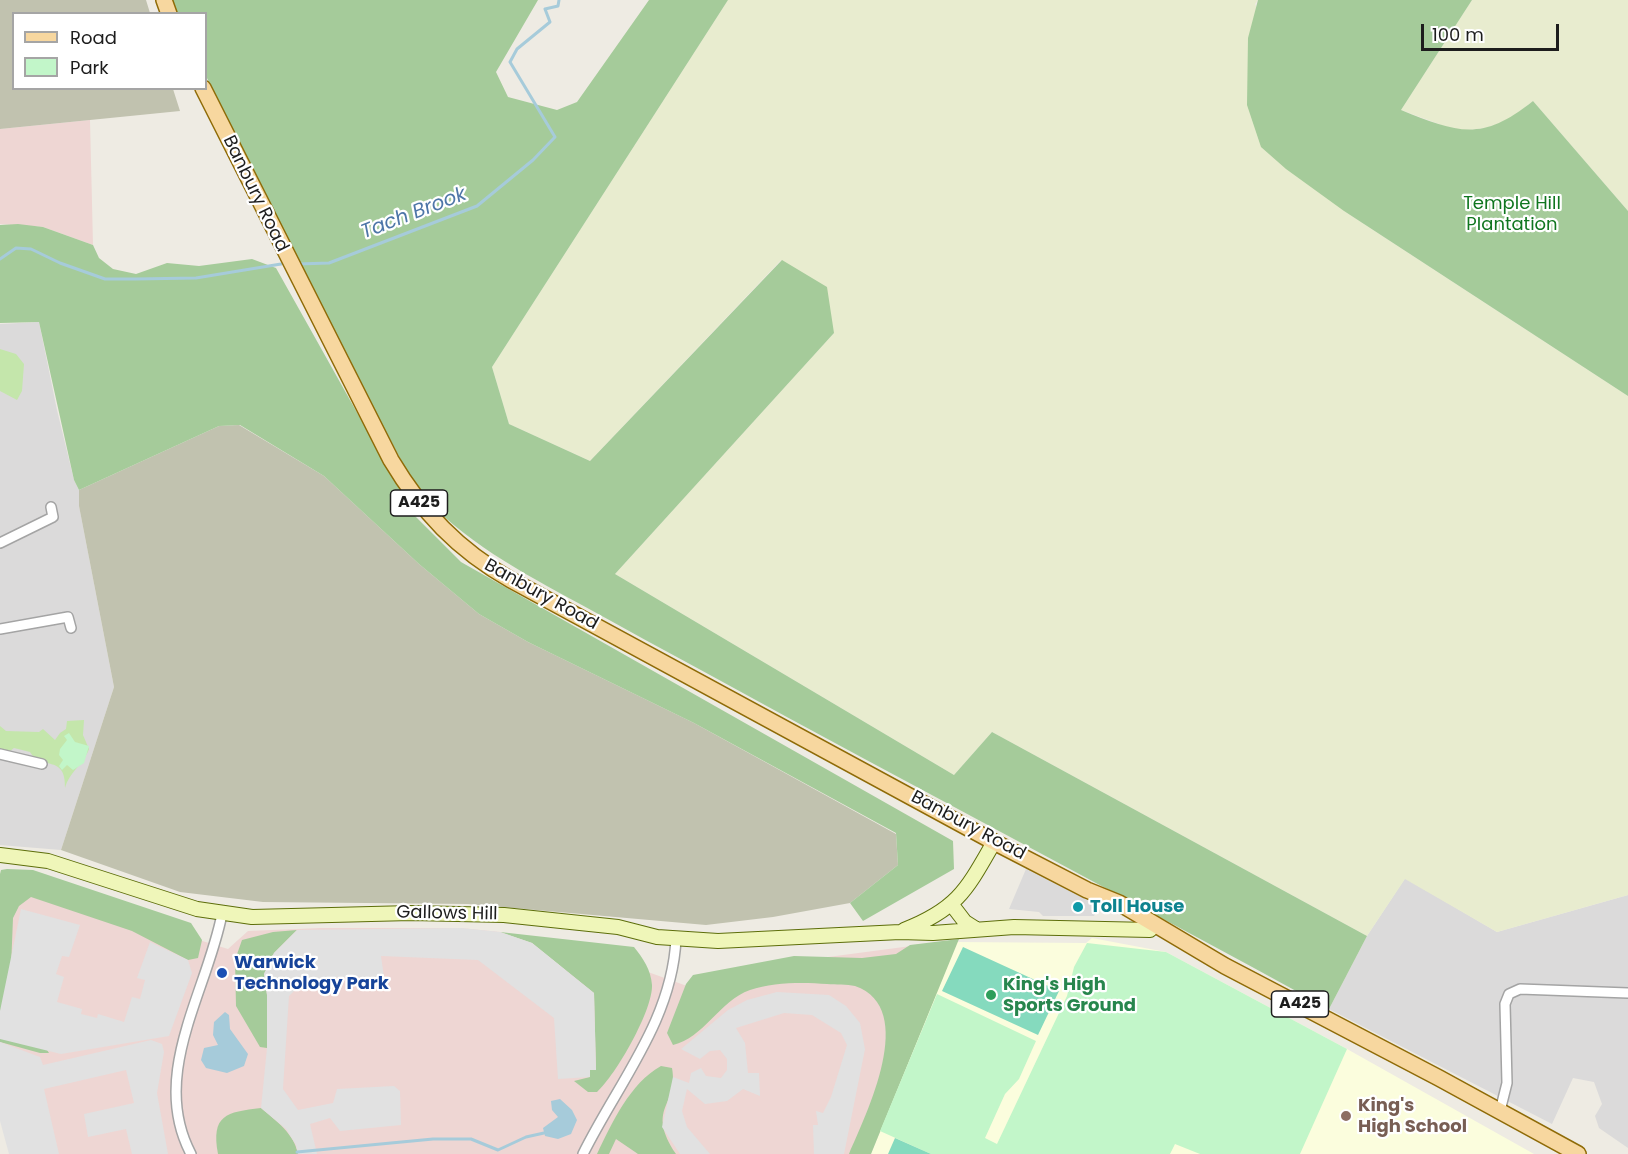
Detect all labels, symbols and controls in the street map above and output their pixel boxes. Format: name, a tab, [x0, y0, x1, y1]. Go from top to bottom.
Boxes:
legend	[12, 12, 207, 90]
scale bar	[1424, 12, 1562, 50]
text: 100 m	[1432, 22, 1484, 47]
text: Road	[70, 25, 117, 50]
text: Park	[70, 55, 109, 80]
street label: Banbury Road	[217, 132, 293, 256]
water label: Tach Brook	[358, 183, 470, 245]
park label: Temple Hill Plantation	[1463, 193, 1561, 236]
road number: A425	[390, 490, 448, 516]
street label: Banbury Road	[480, 555, 602, 635]
street label: Banbury Road	[907, 787, 1029, 865]
place label: Toll House	[1090, 896, 1184, 918]
marker: Toll House	[1071, 900, 1085, 914]
street label: Gallows Hill	[396, 902, 498, 926]
place label: Warwick Technology Park	[234, 952, 389, 994]
marker: Warwick Technology Park	[215, 966, 229, 980]
place label: King's High Sports Ground	[1003, 974, 1136, 1016]
marker: King's High Sports Ground	[984, 988, 998, 1002]
road number: A425	[1272, 991, 1328, 1017]
place label: King's High School	[1358, 1095, 1467, 1138]
marker: King's High School	[1339, 1109, 1353, 1123]

